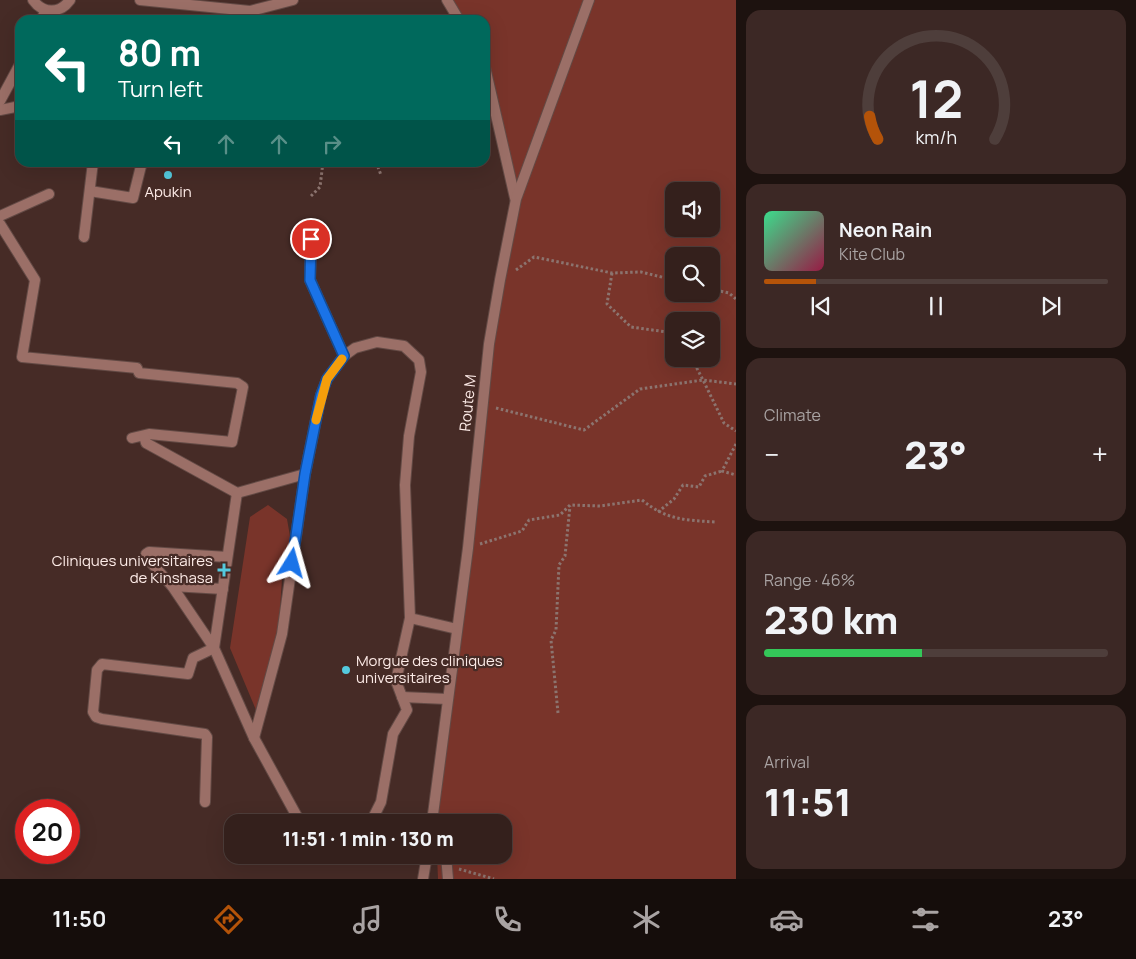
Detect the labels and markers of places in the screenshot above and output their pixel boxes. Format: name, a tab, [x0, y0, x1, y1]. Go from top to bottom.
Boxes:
marker: Apukin	[162, 169, 174, 181]
place label: Apukin	[144, 181, 192, 202]
pin	[290, 218, 332, 260]
place label: Cliniques universitaires de Kinshasa	[52, 550, 213, 588]
marker: Cliniques universitaires de Kinshasa	[217, 563, 231, 577]
place label: Morgue des cliniques universitaires	[356, 650, 503, 688]
marker: Morgue des cliniques universitaires	[340, 664, 352, 676]

